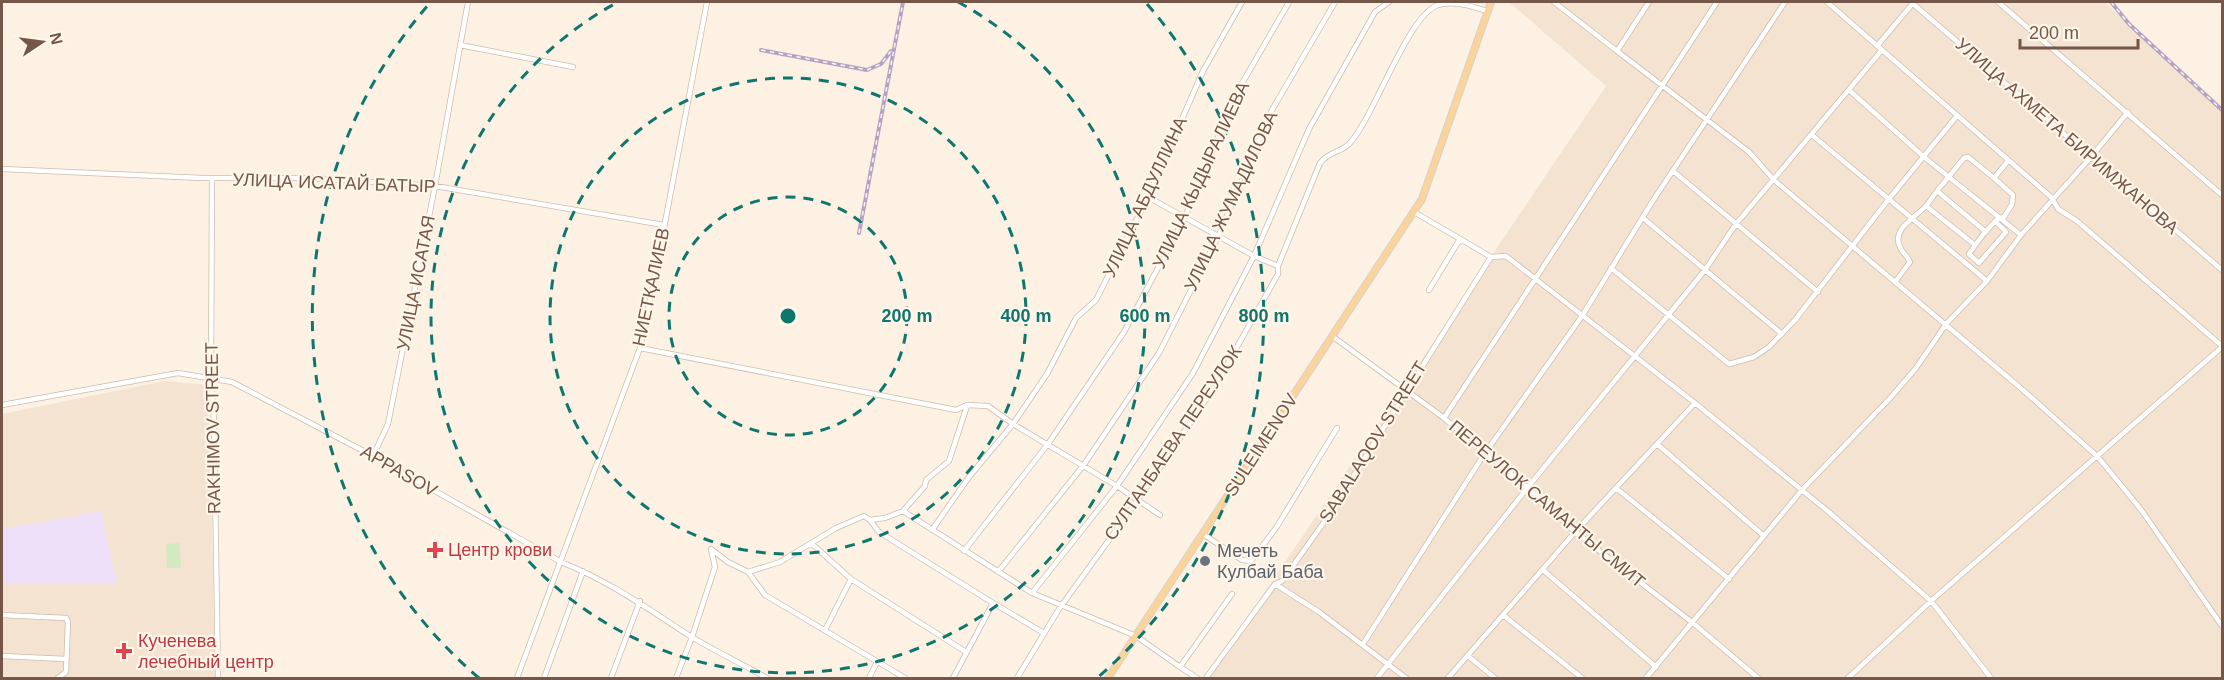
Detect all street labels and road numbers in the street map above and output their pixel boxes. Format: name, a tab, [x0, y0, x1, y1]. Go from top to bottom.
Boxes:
street label: УЛИЦА АХМЕТА БИРИМЖАНОВА	[1952, 34, 2182, 238]
street label: УЛИЦА КЫДЫРАЛИЕВА	[1149, 78, 1253, 272]
street label: УЛИЦА ЖУМАДИЛОВА	[1180, 108, 1282, 294]
street label: УЛИЦА АБДУЛЛИНА	[1099, 114, 1191, 280]
street label: УЛИЦА ИСАТАЙ БАТЫР	[232, 168, 436, 197]
street label: УЛИЦА ИСАТАЯ	[393, 214, 439, 352]
street label: НИЕТҚАЛИЕВ	[629, 226, 673, 348]
street label: СУЛТАНБАЕВА ПЕРЕУЛОК	[1100, 341, 1246, 544]
street label: RAKHIMOV STREET	[202, 342, 224, 514]
street label: SABALAQOV STREET	[1315, 358, 1431, 526]
street label: SULEIMENOV	[1220, 390, 1302, 500]
street label: ПЕРЕУЛОК САМАНТЫ СМИТ	[1445, 416, 1649, 592]
street label: APPASOV	[357, 441, 441, 501]

